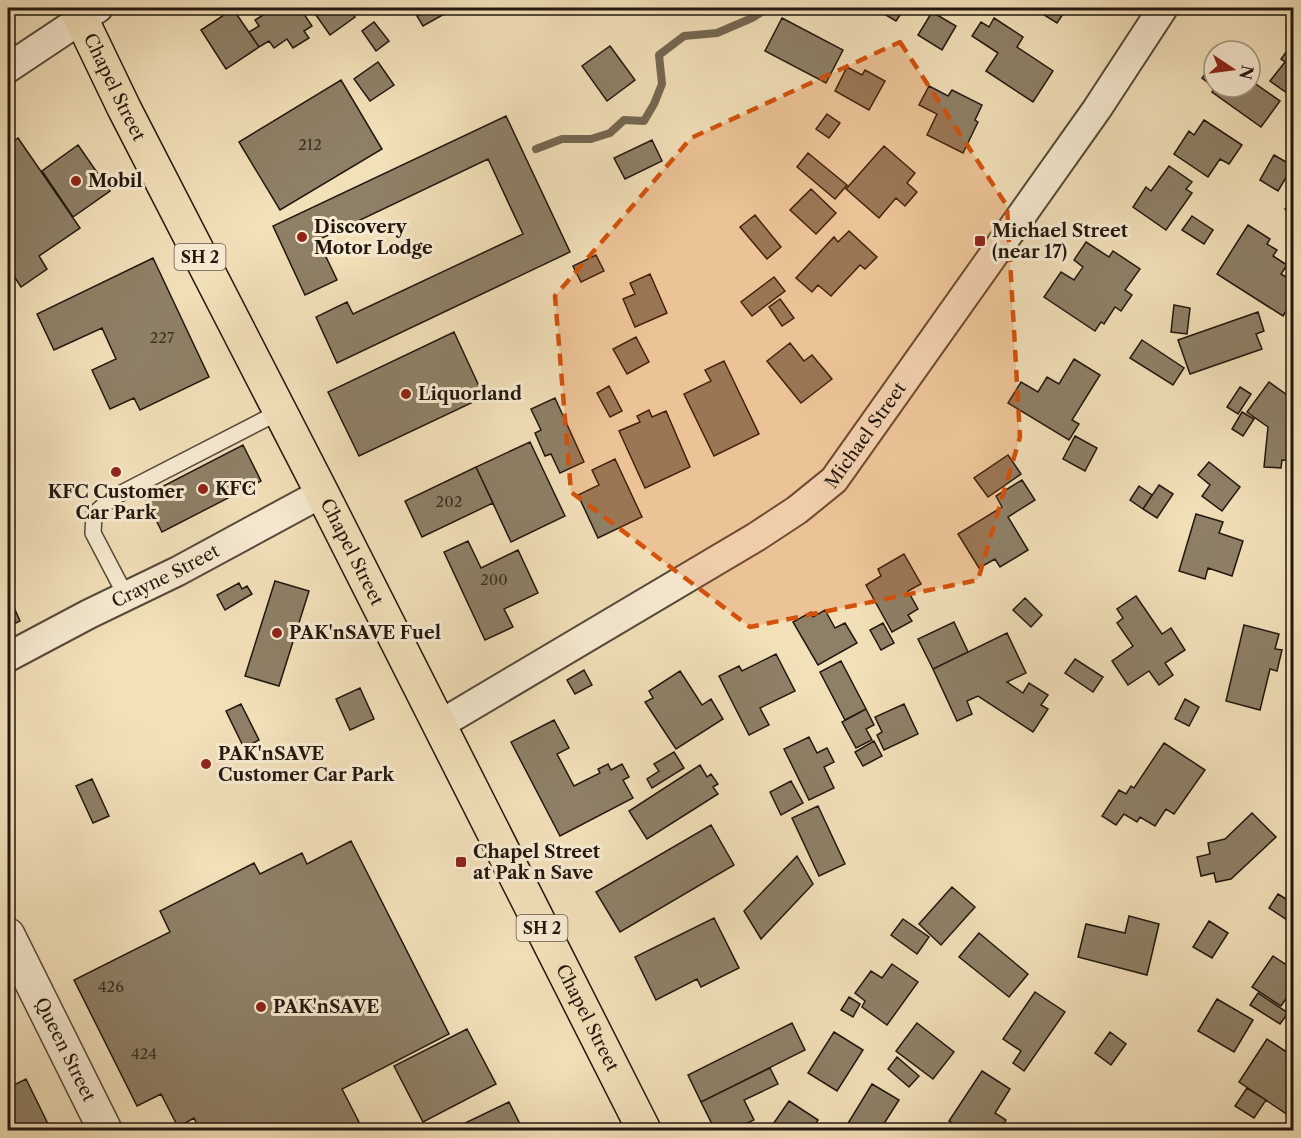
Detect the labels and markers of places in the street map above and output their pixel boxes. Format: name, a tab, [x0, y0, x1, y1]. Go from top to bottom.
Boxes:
place label: Mobil	[88, 170, 143, 192]
marker: Mobil	[69, 174, 83, 188]
place label: Discovery Motor Lodge	[314, 216, 433, 259]
place label: Michael Street (near 17)	[992, 220, 1129, 263]
marker: Discovery Motor Lodge	[295, 230, 309, 244]
marker: Michael Street (near 17)	[973, 234, 987, 248]
place label: Liquorland	[418, 383, 522, 405]
marker: Liquorland	[399, 387, 413, 401]
marker: KFC Customer Car Park	[109, 465, 123, 479]
place label: KFC	[215, 478, 256, 500]
place label: KFC Customer Car Park	[48, 481, 184, 524]
marker: KFC	[196, 482, 210, 496]
place label: PAK'nSAVE Fuel	[289, 622, 441, 644]
marker: PAK'nSAVE Fuel	[270, 626, 284, 640]
place label: PAK'nSAVE Customer Car Park	[218, 743, 395, 786]
marker: PAK'nSAVE Customer Car Park	[199, 757, 213, 771]
place label: Chapel Street at Pak n Save	[473, 841, 601, 884]
marker: Chapel Street at Pak n Save	[454, 855, 468, 869]
place label: PAK'nSAVE	[273, 996, 379, 1018]
marker: PAK'nSAVE	[254, 1000, 268, 1014]

